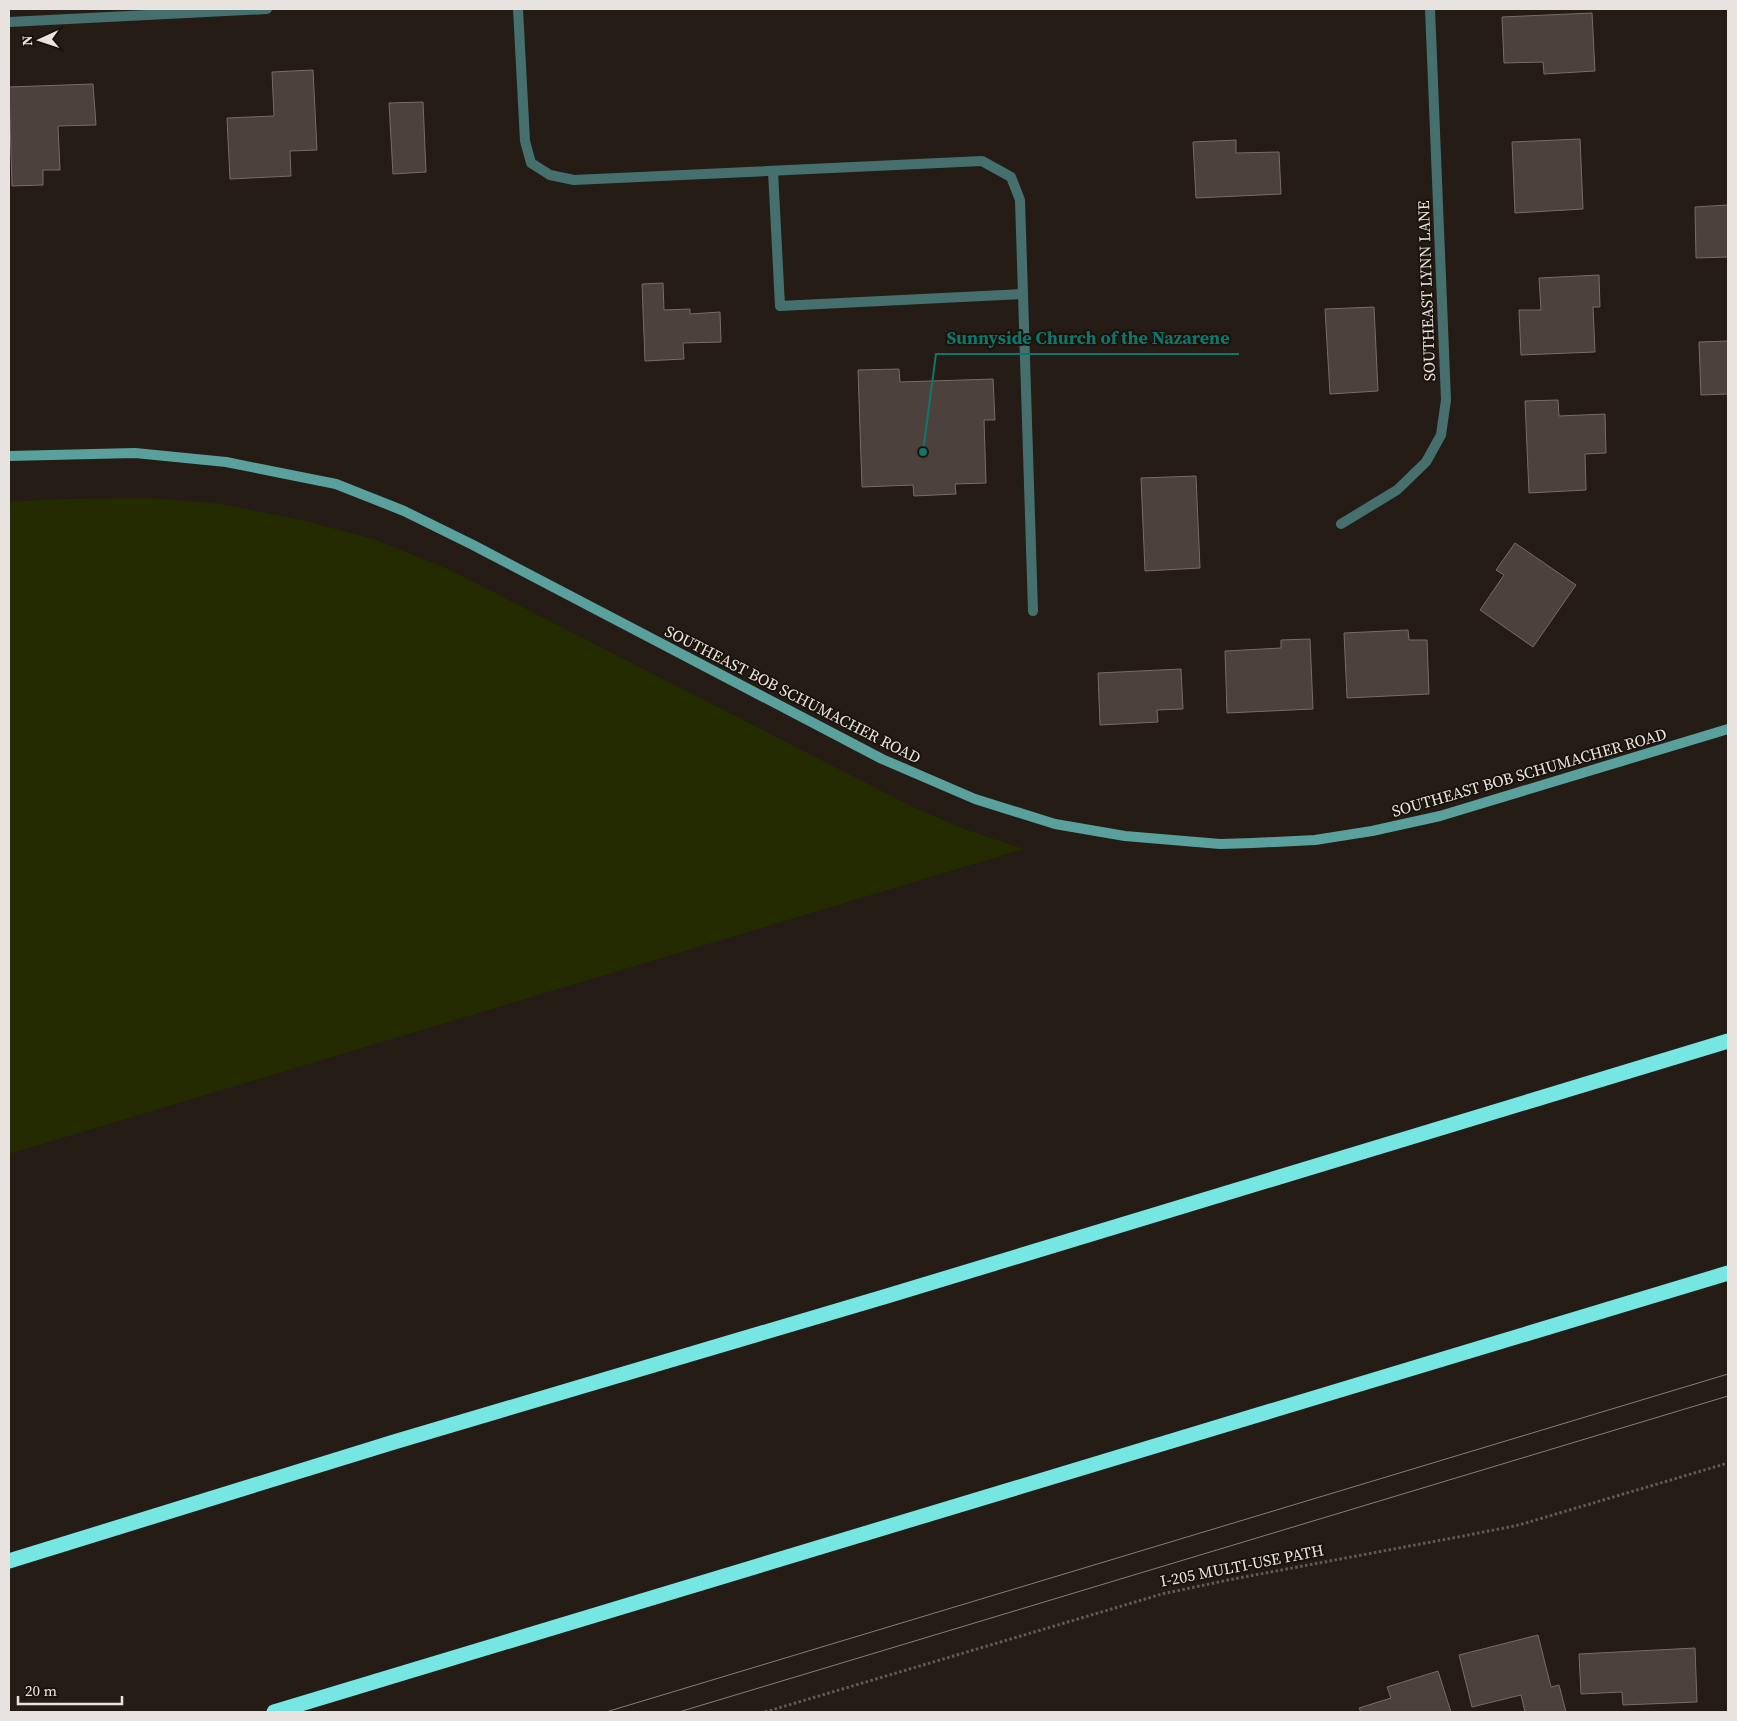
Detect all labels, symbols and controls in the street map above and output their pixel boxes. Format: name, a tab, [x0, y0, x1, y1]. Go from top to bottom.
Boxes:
north arrow	[15, 15, 65, 65]
text: N	[17, 35, 37, 46]
street label: SOUTHEAST LYNN LANE	[1412, 200, 1440, 382]
callout: Sunnyside Church of the Nazarene	[936, 321, 1239, 354]
text: Sunnyside Church of the Nazarene	[946, 325, 1230, 350]
street label: SOUTHEAST BOB SCHUMACHER ROAD	[661, 620, 925, 768]
street label: SOUTHEAST BOB SCHUMACHER ROAD	[1389, 722, 1669, 822]
street label: I-205 MULTI-USE PATH	[1158, 1538, 1326, 1592]
scale bar	[18, 1674, 121, 1706]
text: 20 m	[25, 1680, 57, 1701]

